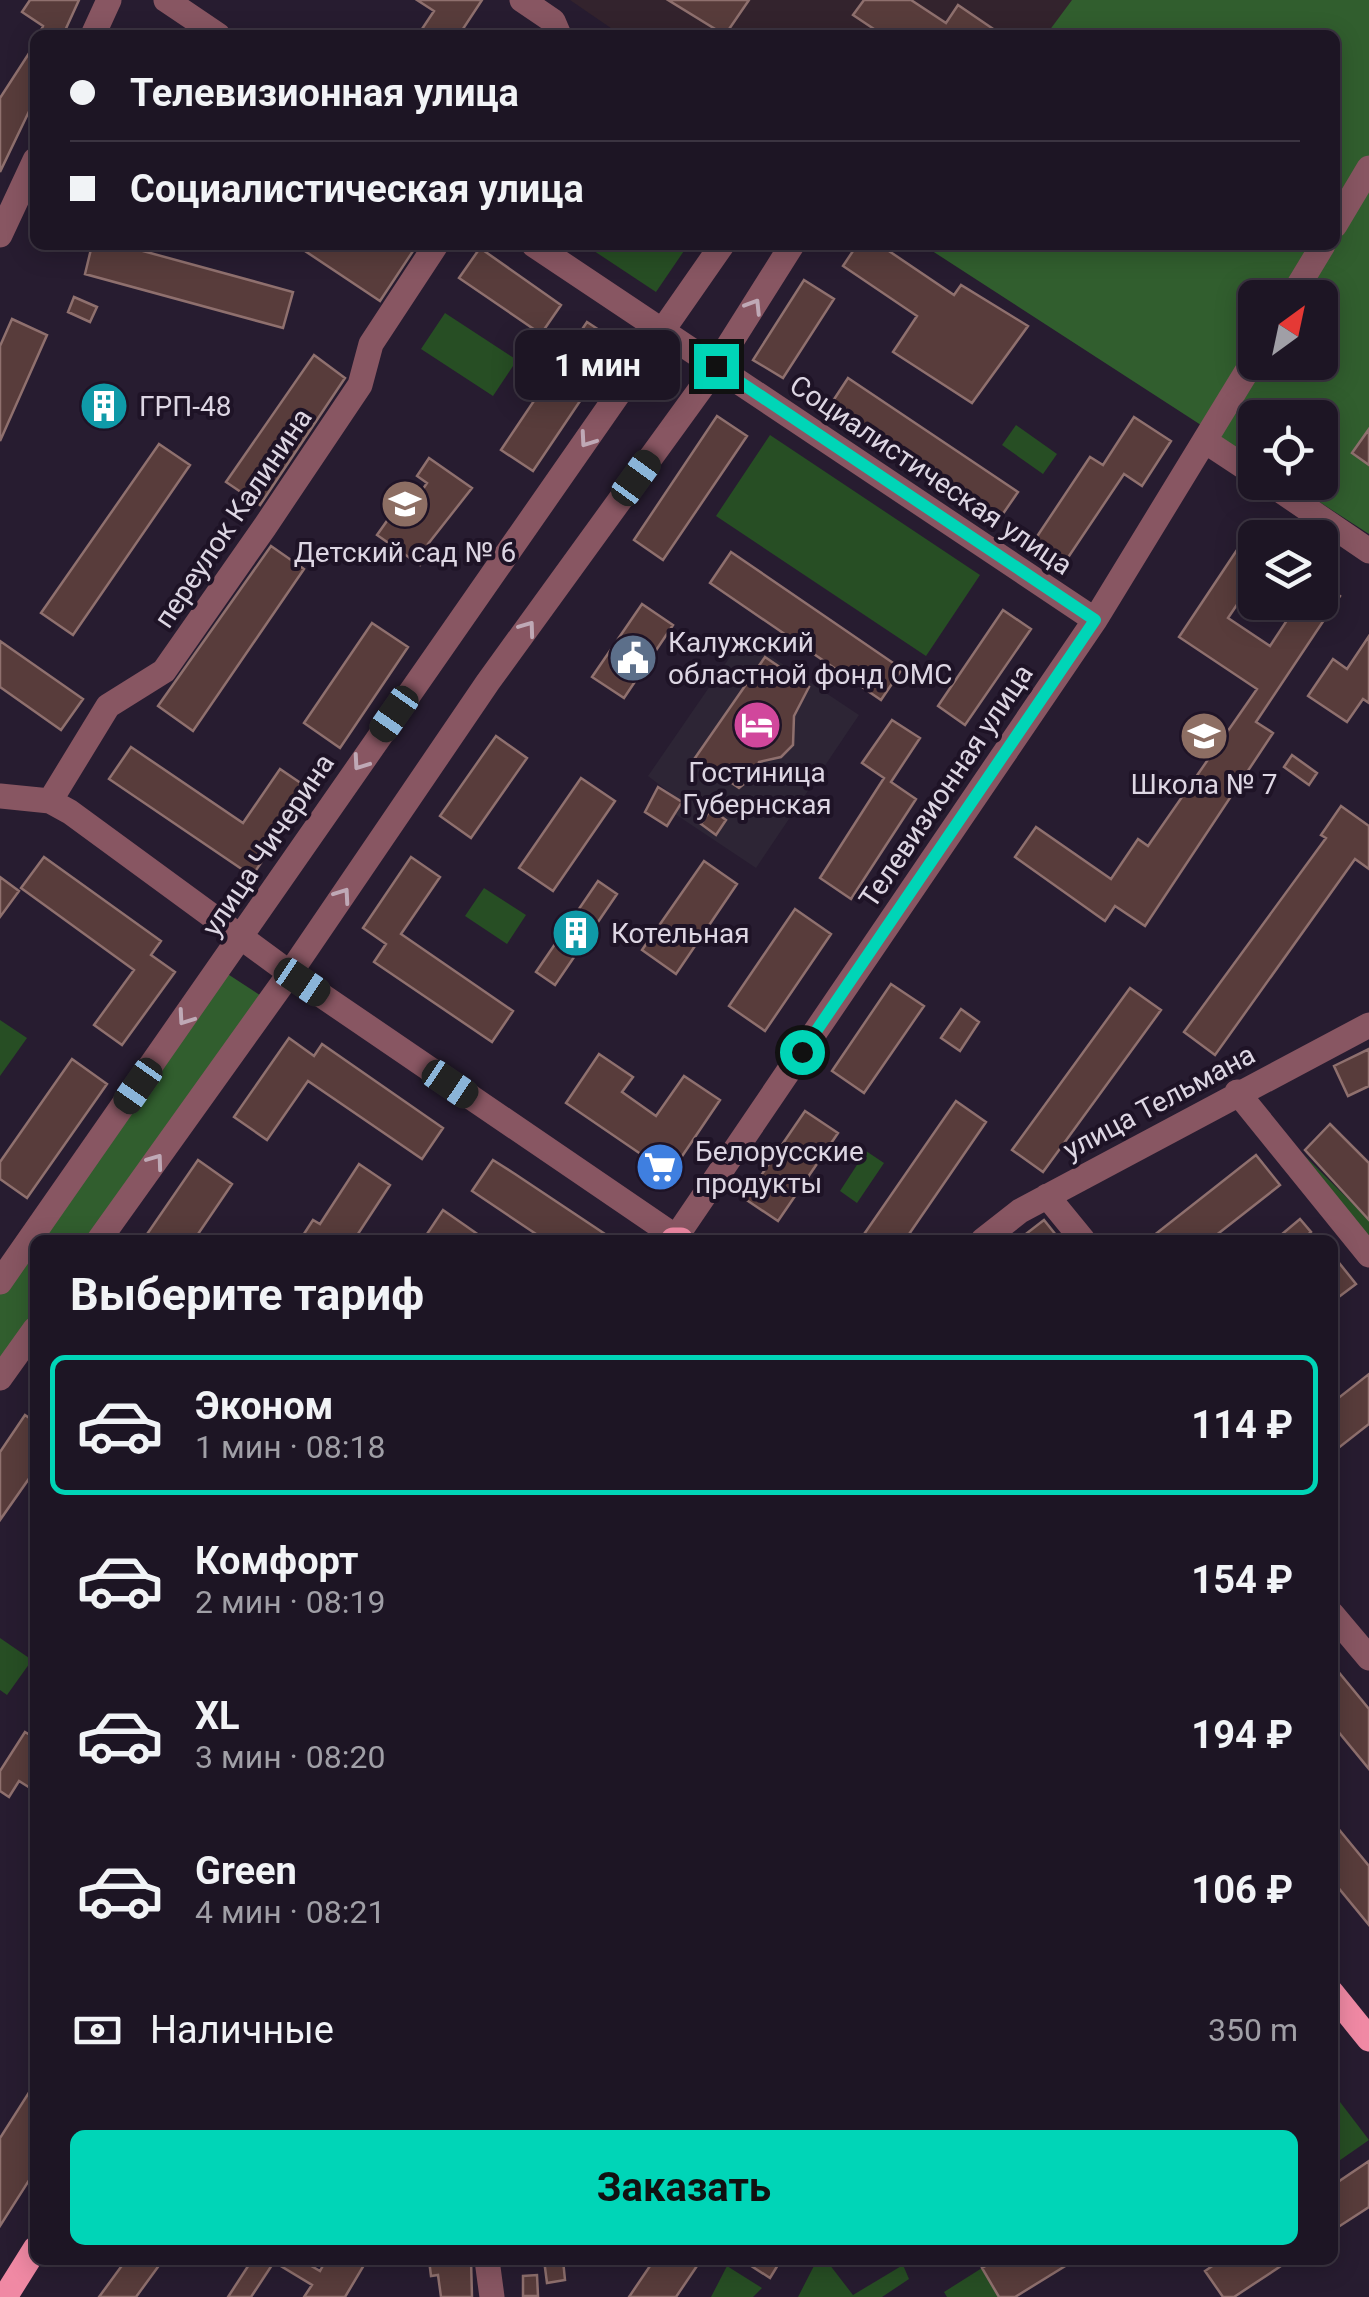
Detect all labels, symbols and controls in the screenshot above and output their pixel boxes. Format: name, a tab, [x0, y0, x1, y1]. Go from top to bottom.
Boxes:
text: Телевизионная улица	[130, 71, 519, 115]
text: Социалистическая улица	[130, 167, 584, 211]
north arrow	[1238, 280, 1338, 380]
map controls	[1238, 280, 1338, 620]
one-way arrow	[742, 298, 761, 316]
callout: 1 мин	[516, 331, 681, 401]
route end	[694, 344, 739, 389]
text: 1 мин	[554, 346, 641, 384]
street label: Социалистическая улица	[784, 368, 1078, 582]
building icon: ГРП-48	[78, 380, 130, 432]
place label: ГРП-48	[139, 390, 231, 423]
button: locate	[1238, 400, 1338, 500]
street label: переулок Калинина	[147, 402, 319, 634]
one-way arrow	[581, 428, 599, 447]
car	[606, 445, 666, 511]
school or university icon: Детский сад № 6	[379, 478, 431, 530]
button: layers	[1238, 520, 1338, 620]
place label: Детский сад № 6	[294, 536, 516, 569]
one-way arrow	[516, 621, 534, 639]
place label: Калужский областной фонд ОМС	[668, 626, 952, 691]
public building icon: Калужский областной фонд ОМС	[607, 632, 659, 684]
street label: Телевизионная улица	[852, 658, 1040, 914]
car	[365, 681, 423, 747]
hotel icon: Гостиница Губернская	[731, 699, 783, 751]
school or university icon: Школа № 7	[1178, 710, 1230, 762]
street label: улица Чичерина	[195, 748, 341, 942]
one-way arrow	[354, 751, 372, 770]
place label: Гостиница Губернская	[682, 756, 832, 821]
place label: Школа № 7	[1131, 768, 1277, 801]
one-way arrow	[331, 888, 349, 907]
building icon: Котельная	[550, 907, 602, 959]
place label: Котельная	[611, 917, 750, 950]
car	[269, 953, 335, 1011]
one-way arrow	[179, 1007, 197, 1026]
route start	[780, 1030, 825, 1075]
street label: улица Тельмана	[1058, 1038, 1260, 1166]
car	[109, 1053, 167, 1119]
car	[417, 1055, 483, 1113]
place label: Белорусские продукты	[695, 1135, 864, 1200]
supermarket icon: Белорусские продукты	[634, 1141, 686, 1193]
one-way arrow	[144, 1154, 161, 1172]
text: Выберите тариф	[70, 1268, 424, 1321]
icon: car	[75, 1380, 165, 1470]
text: Эконом	[195, 1384, 333, 1428]
text: 114 ₽	[1191, 1403, 1293, 1447]
text: 1 мин · 08:18	[195, 1428, 386, 1466]
icon: car	[75, 1535, 165, 1625]
text: Комфорт	[195, 1539, 358, 1583]
text: 154 ₽	[1191, 1558, 1293, 1602]
text: 2 мин · 08:19	[195, 1583, 386, 1621]
icon: car	[75, 1690, 165, 1780]
text: XL	[195, 1694, 240, 1738]
text: 194 ₽	[1191, 1713, 1293, 1757]
text: 3 мин · 08:20	[195, 1738, 386, 1776]
icon: car	[75, 1845, 165, 1935]
text: Green	[195, 1849, 297, 1893]
text: 106 ₽	[1191, 1868, 1293, 1912]
text: 4 мин · 08:21	[195, 1893, 386, 1931]
icon: cash	[70, 2003, 125, 2058]
text: Наличные	[150, 2008, 334, 2052]
text: 350 m	[1208, 2011, 1298, 2049]
button: Заказать	[70, 2130, 1298, 2245]

